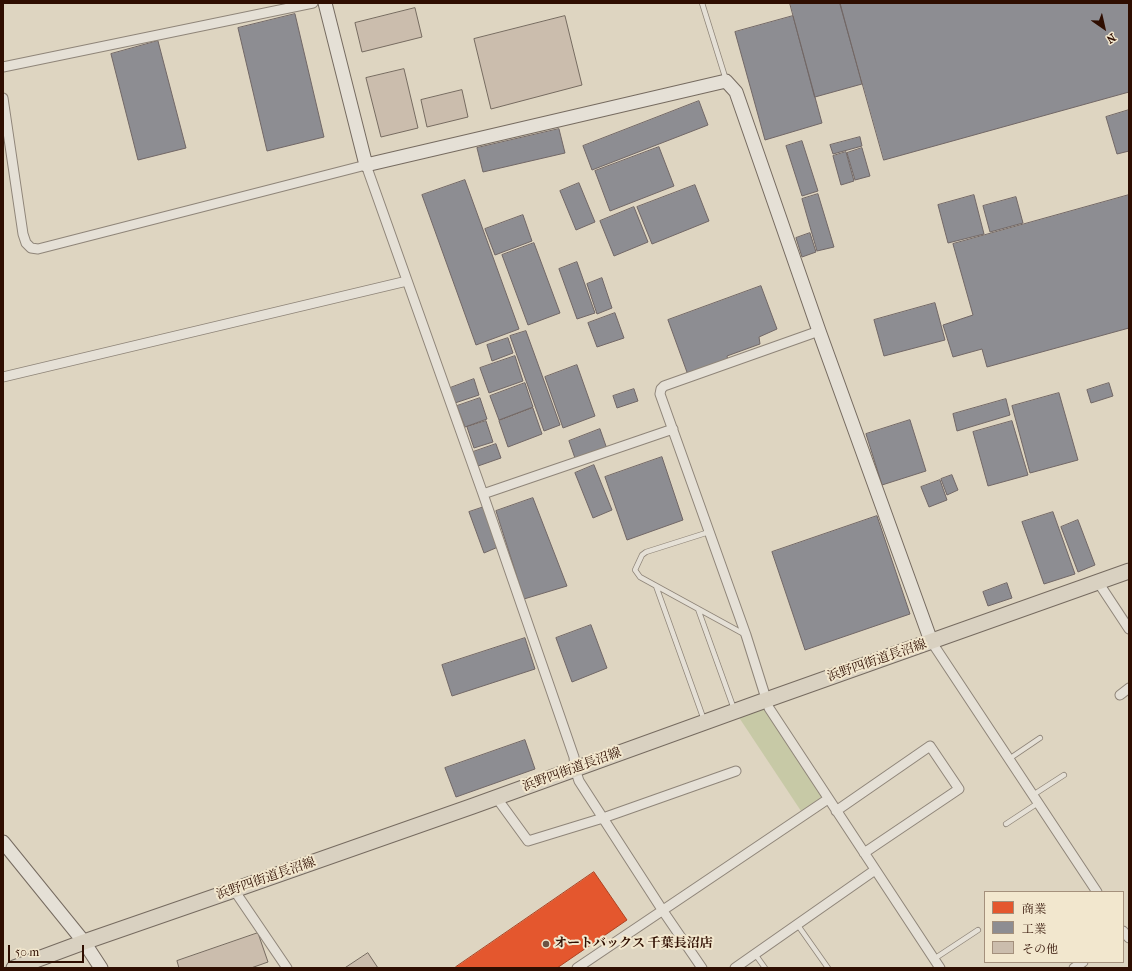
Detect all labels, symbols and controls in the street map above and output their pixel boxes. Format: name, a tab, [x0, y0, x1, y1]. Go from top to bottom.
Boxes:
north arrow	[1084, 8, 1124, 48]
text: N	[1104, 31, 1118, 46]
street label: 浜野四街道長沼線	[825, 637, 929, 685]
street label: 浜野四街道長沼線	[520, 745, 624, 795]
street label: 浜野四街道長沼線	[214, 855, 318, 903]
legend	[984, 891, 1124, 963]
text: 商業	[1022, 902, 1046, 916]
text: 工業	[1022, 922, 1046, 936]
place label: オートバックス 千葉長沼店	[554, 936, 713, 952]
scale bar	[10, 937, 86, 963]
marker: オートバックス 千葉長沼店	[541, 939, 551, 949]
text: その他	[1022, 942, 1058, 956]
text: 50 m	[15, 945, 39, 959]

